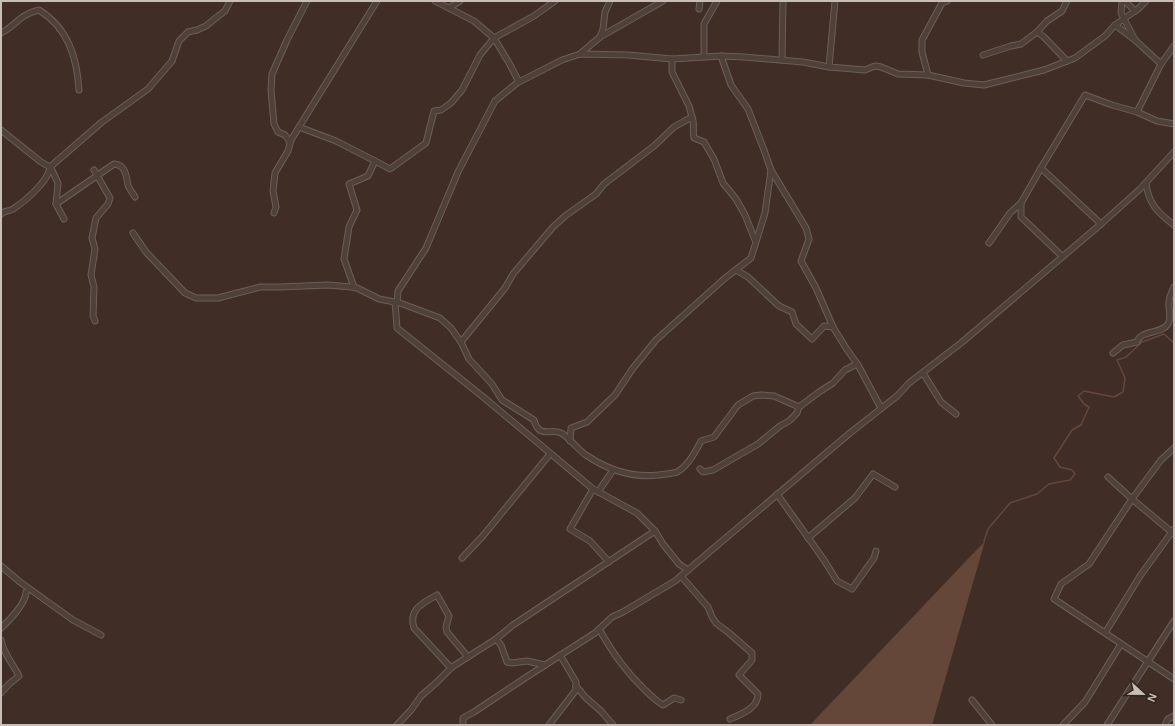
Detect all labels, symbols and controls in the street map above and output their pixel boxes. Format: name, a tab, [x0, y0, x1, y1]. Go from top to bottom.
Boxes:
north arrow	[1123, 674, 1163, 714]
text: N	[1145, 692, 1159, 704]

